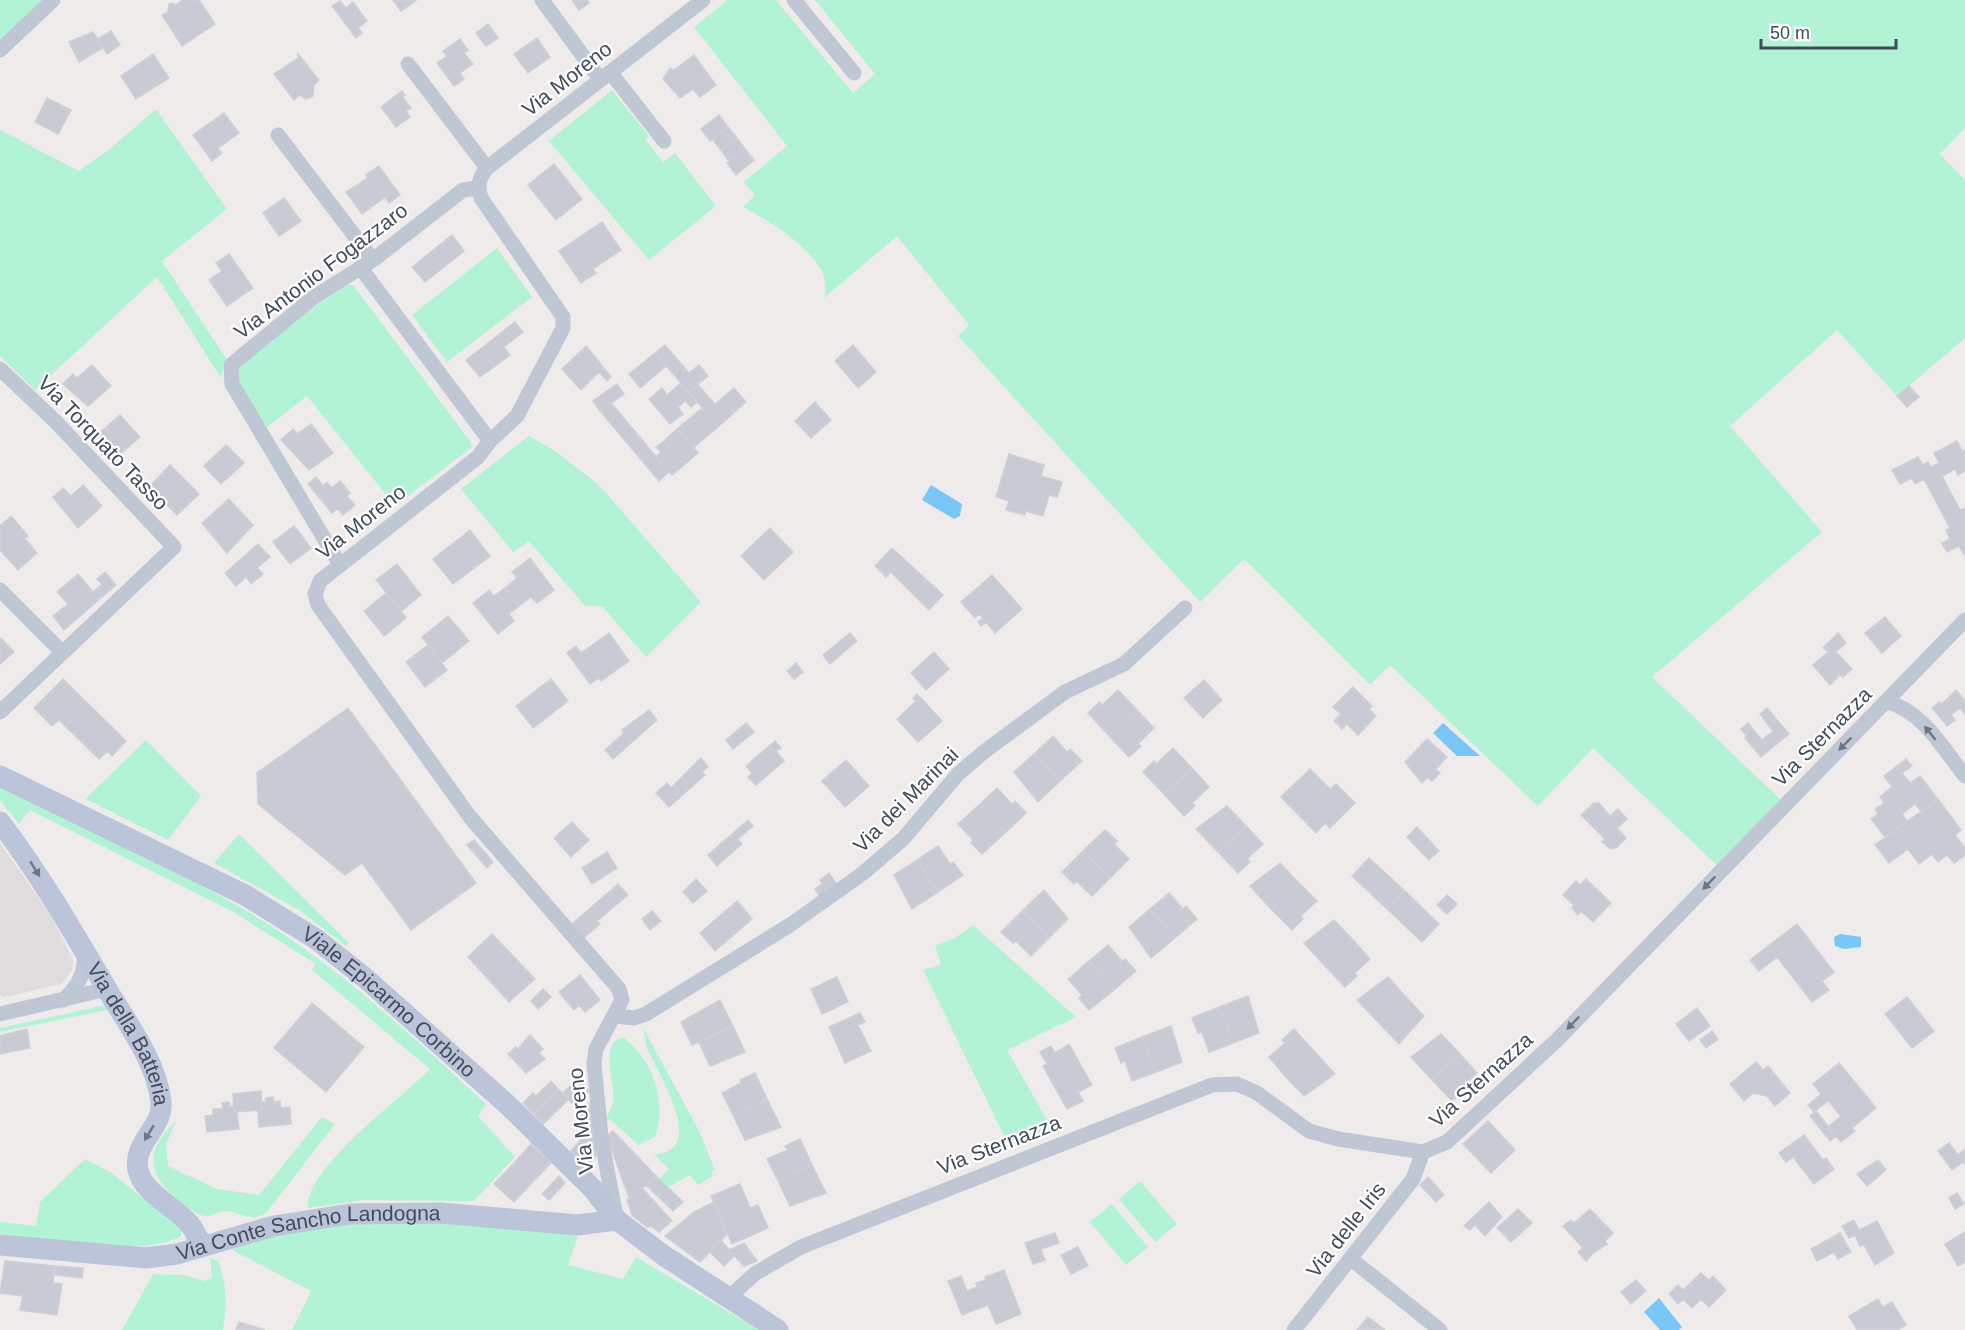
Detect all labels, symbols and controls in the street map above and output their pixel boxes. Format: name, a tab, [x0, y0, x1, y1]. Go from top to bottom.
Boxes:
scale bar	[1761, 12, 1896, 50]
text: 50 m	[1770, 23, 1810, 43]
street label: Via Moreno	[517, 37, 616, 121]
street label: Via Antonio Fogazzaro	[230, 198, 412, 343]
street label: Via Torquato Tasso	[33, 371, 173, 514]
street label: Via Moreno	[311, 480, 410, 564]
street label: Via Sternazza	[1767, 682, 1876, 791]
one-way arrow	[1924, 725, 1937, 741]
one-way arrow	[1839, 736, 1853, 750]
street label: Via dei Marinai	[849, 743, 963, 857]
one-way arrow	[29, 861, 40, 877]
one-way arrow	[1703, 875, 1716, 890]
street label: Viale Epicarmo Corbino	[298, 921, 480, 1082]
street label: Via della Batteria	[83, 958, 173, 1107]
one-way arrow	[1567, 1016, 1581, 1030]
street label: Via Sternazza	[1425, 1027, 1537, 1132]
street label: Via Moreno	[563, 1067, 598, 1175]
street label: Via Sternazza	[934, 1110, 1064, 1179]
one-way arrow	[143, 1125, 154, 1141]
street label: Via delle Iris	[1301, 1178, 1390, 1282]
street label: Via Conte Sancho Landogna	[174, 1201, 441, 1265]

